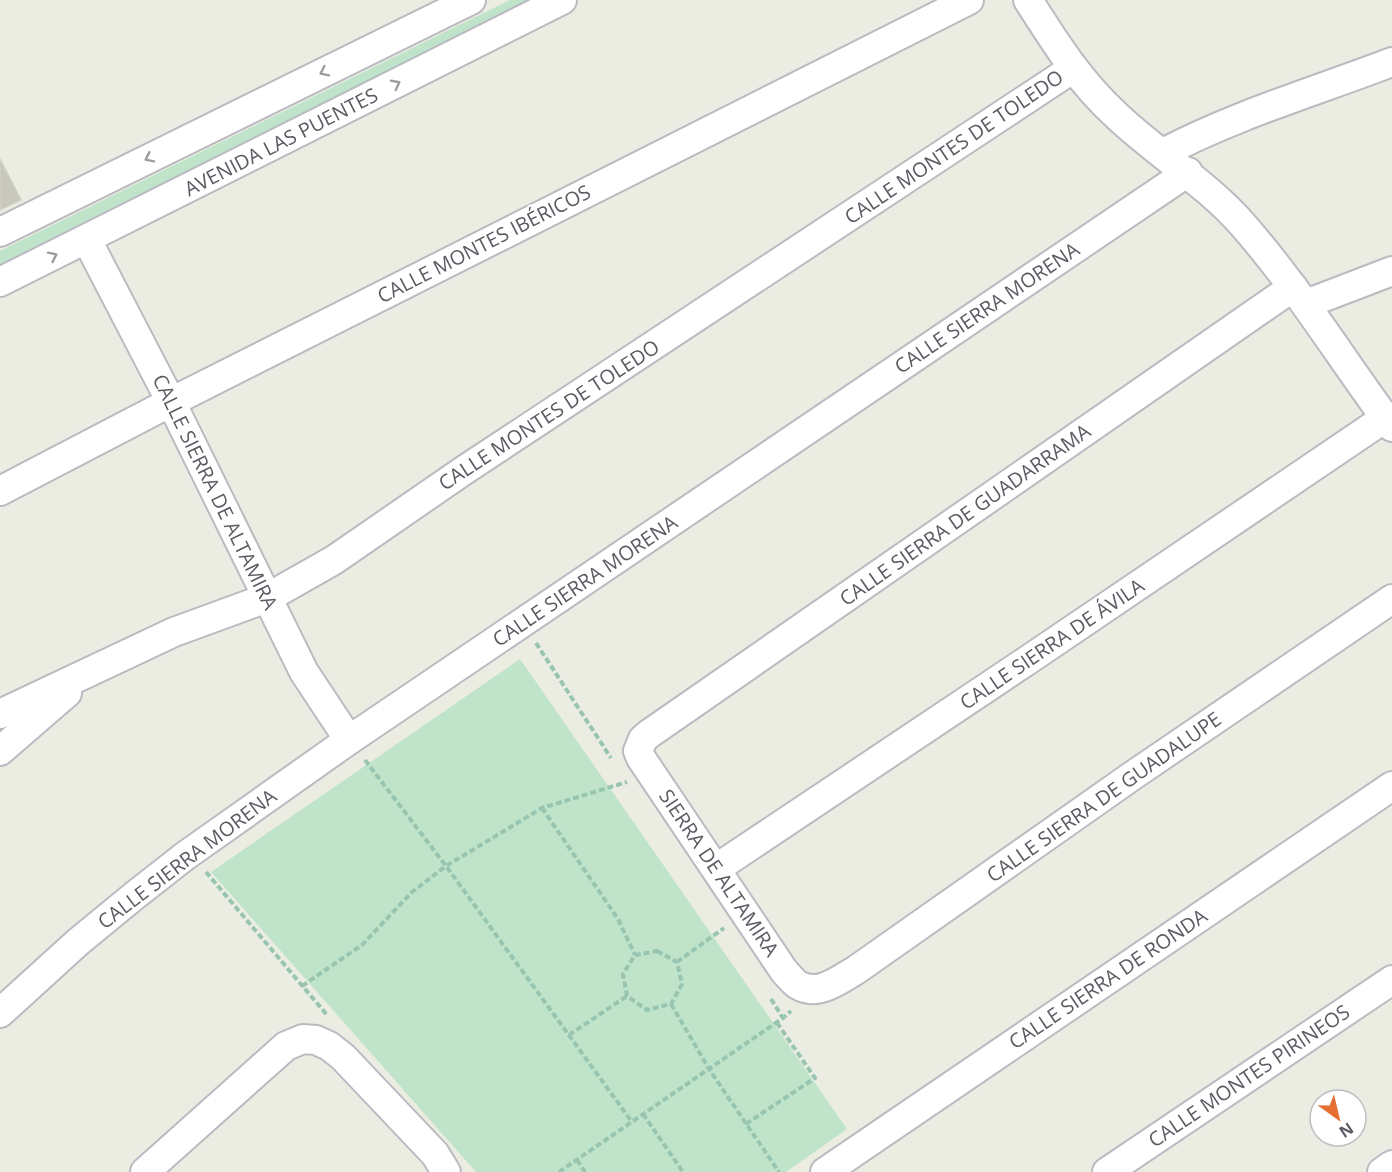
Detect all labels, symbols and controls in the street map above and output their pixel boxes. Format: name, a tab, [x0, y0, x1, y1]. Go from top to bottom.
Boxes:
street label: CALLE MONTES DE TOLEDO	[839, 63, 1068, 230]
one-way arrow	[319, 65, 330, 77]
one-way arrow	[389, 80, 400, 91]
street label: AVENIDA LAS PUENTES	[179, 81, 382, 202]
one-way arrow	[144, 151, 155, 163]
street label: CALLE MONTES IBÉRICOS	[373, 178, 595, 309]
street label: CALLE SIERRA MORENA	[889, 235, 1085, 380]
one-way arrow	[46, 252, 57, 264]
street label: CALLE MONTES DE TOLEDO	[433, 333, 664, 496]
street label: CALLE SIERRA DE ALTAMIRA	[147, 370, 284, 614]
street label: CALLE SIERRA DE GUADARRAMA	[834, 417, 1096, 612]
street label: CALLE SIERRA MORENA	[487, 508, 683, 653]
street label: CALLE SIERRA DE ÁVILA	[954, 572, 1149, 715]
street label: CALLE SIERRA DE GUADALUPE	[981, 705, 1226, 888]
street label: CALLE SIERRA MORENA	[92, 782, 282, 935]
street label: SIERRA DE ALTAMIRA	[653, 784, 786, 962]
street label: CALLE SIERRA DE RONDA	[1003, 902, 1212, 1055]
street label: CALLE MONTES PIRINEOS	[1144, 1000, 1354, 1152]
north arrow	[1308, 1088, 1368, 1148]

